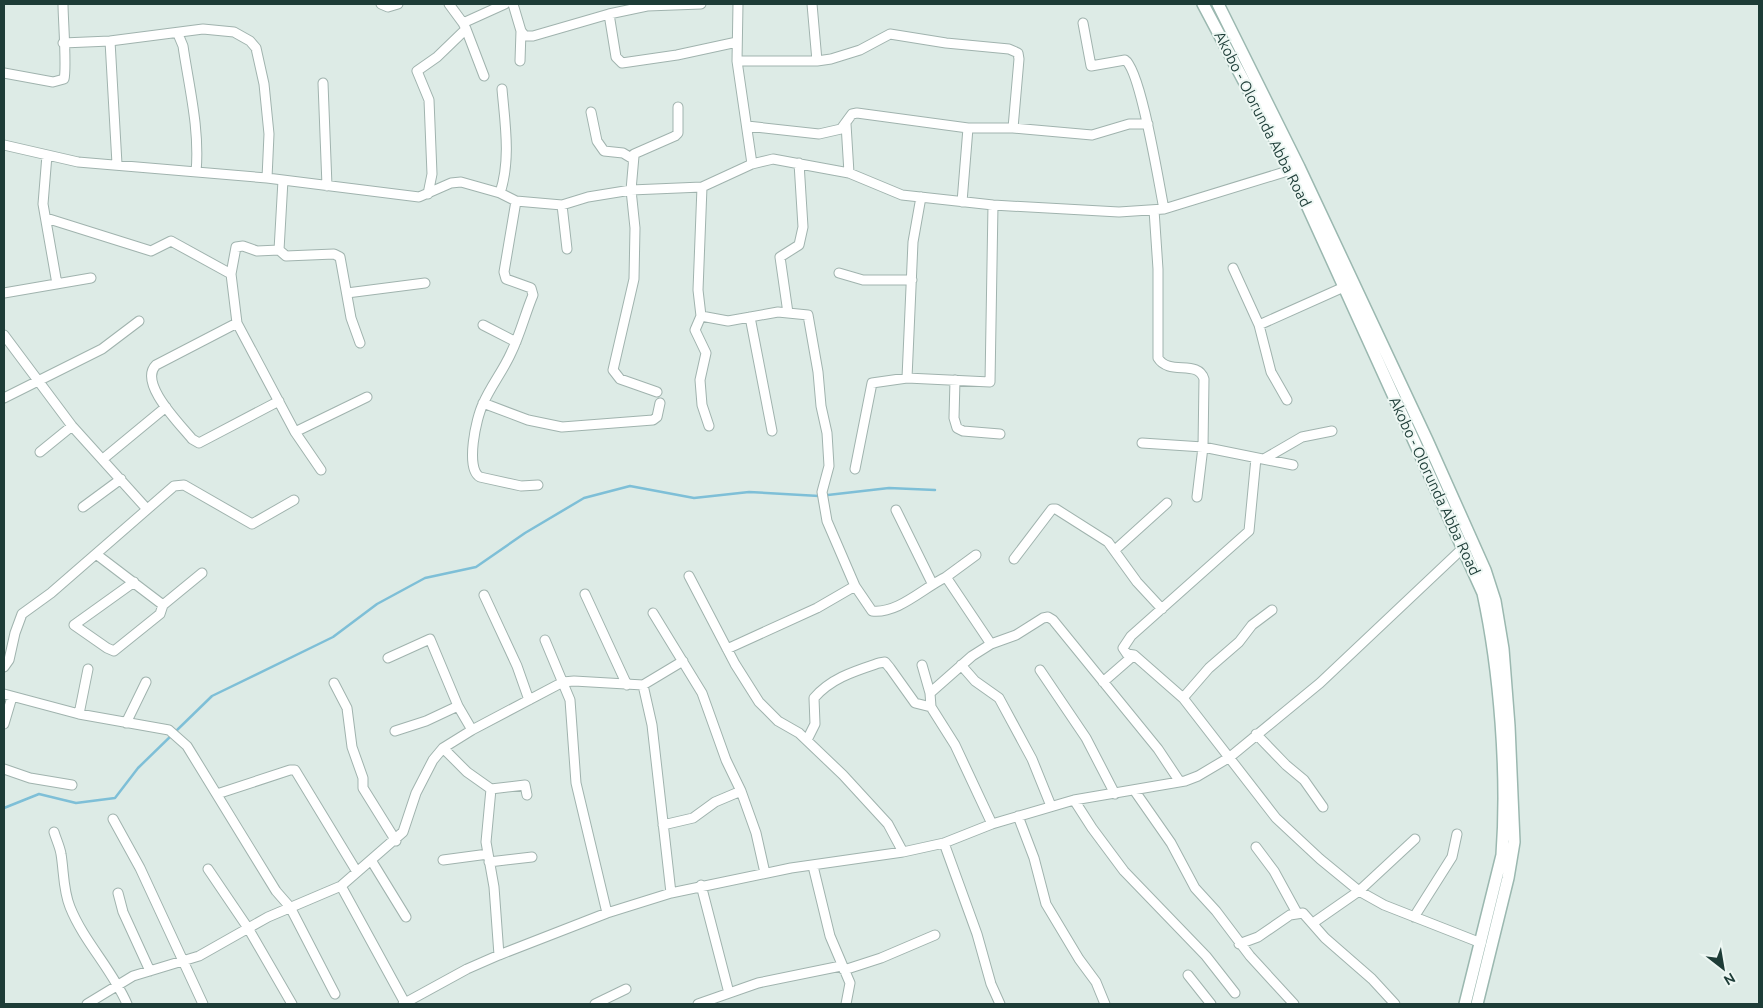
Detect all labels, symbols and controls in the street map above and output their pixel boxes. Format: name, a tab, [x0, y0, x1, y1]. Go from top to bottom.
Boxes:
street label: Akobo - Olorunda Abba Road	[1211, 28, 1315, 210]
street label: Akobo - Olorunda Abba Road	[1386, 394, 1484, 578]
north arrow	[1698, 943, 1748, 993]
text: N	[1721, 970, 1738, 989]

